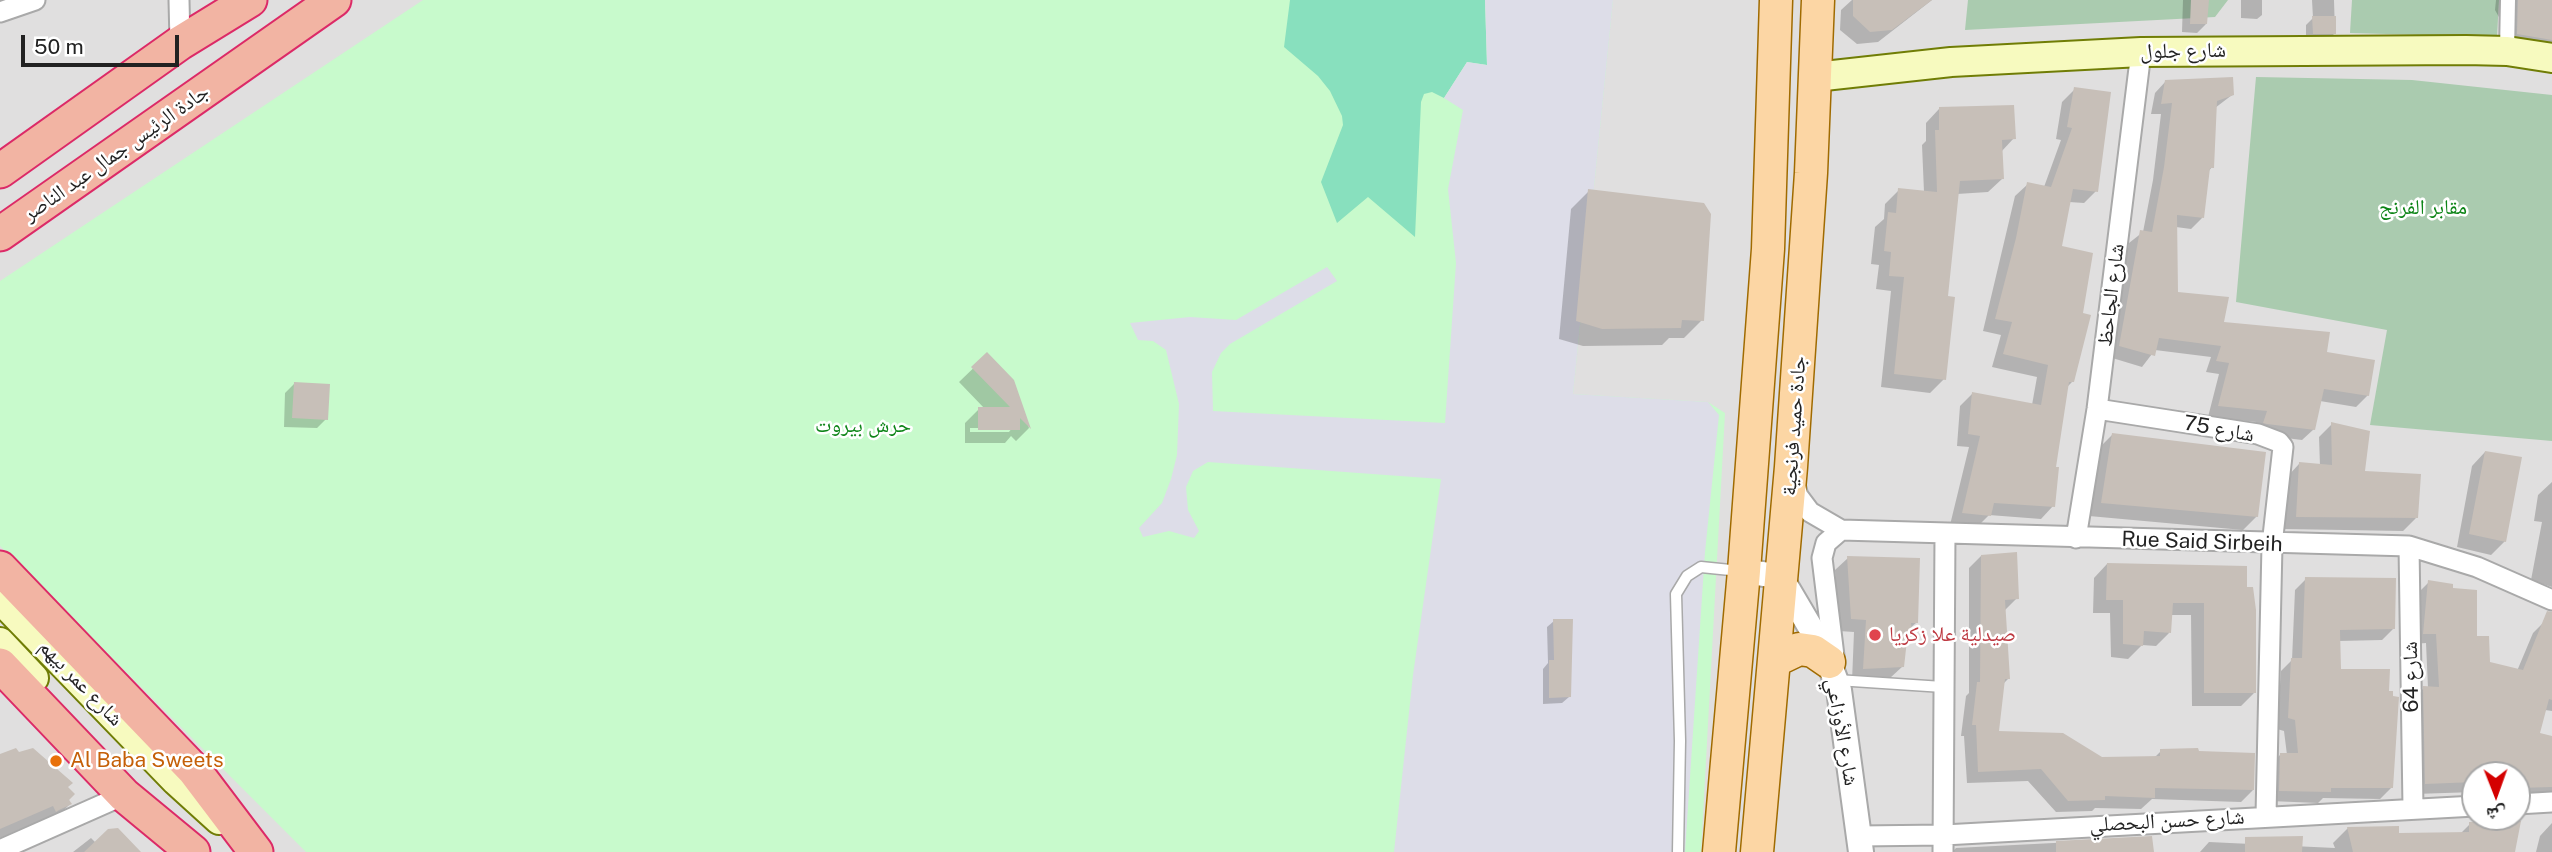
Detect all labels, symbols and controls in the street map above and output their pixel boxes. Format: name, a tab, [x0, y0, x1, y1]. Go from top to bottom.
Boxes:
scale bar	[24, 21, 182, 65]
text: 50 m	[34, 34, 84, 59]
street label: شارع جلول	[2140, 38, 2226, 64]
street label: جادة الرئيس جمال عبد الناصر	[18, 79, 214, 227]
park label: مقابر الفرنج	[2379, 195, 2467, 221]
street label: شارع الجاحظ	[2092, 242, 2130, 348]
street label: جادة حميد فرنجية	[1777, 355, 1811, 497]
street label: شارع 75	[2182, 410, 2256, 448]
park label: حرش بيروت	[815, 413, 911, 439]
street label: Rue Said Sirbeih	[2121, 527, 2283, 557]
place label: صيدلية علا زكريا	[1889, 622, 2016, 648]
marker: صيدلية علا زكريا	[1867, 627, 1883, 643]
street label: شارع عمر بيهم	[34, 635, 128, 731]
street label: شارع 64	[2398, 641, 2424, 713]
street label: شارع الأوزاعي	[1820, 676, 1864, 788]
place label: Al Baba Sweets	[70, 748, 224, 774]
marker: Al Baba Sweets	[48, 753, 64, 769]
north arrow	[2461, 761, 2531, 831]
street label: شارع حسن البحصلي	[2089, 804, 2245, 838]
text: ش	[2486, 804, 2507, 826]

